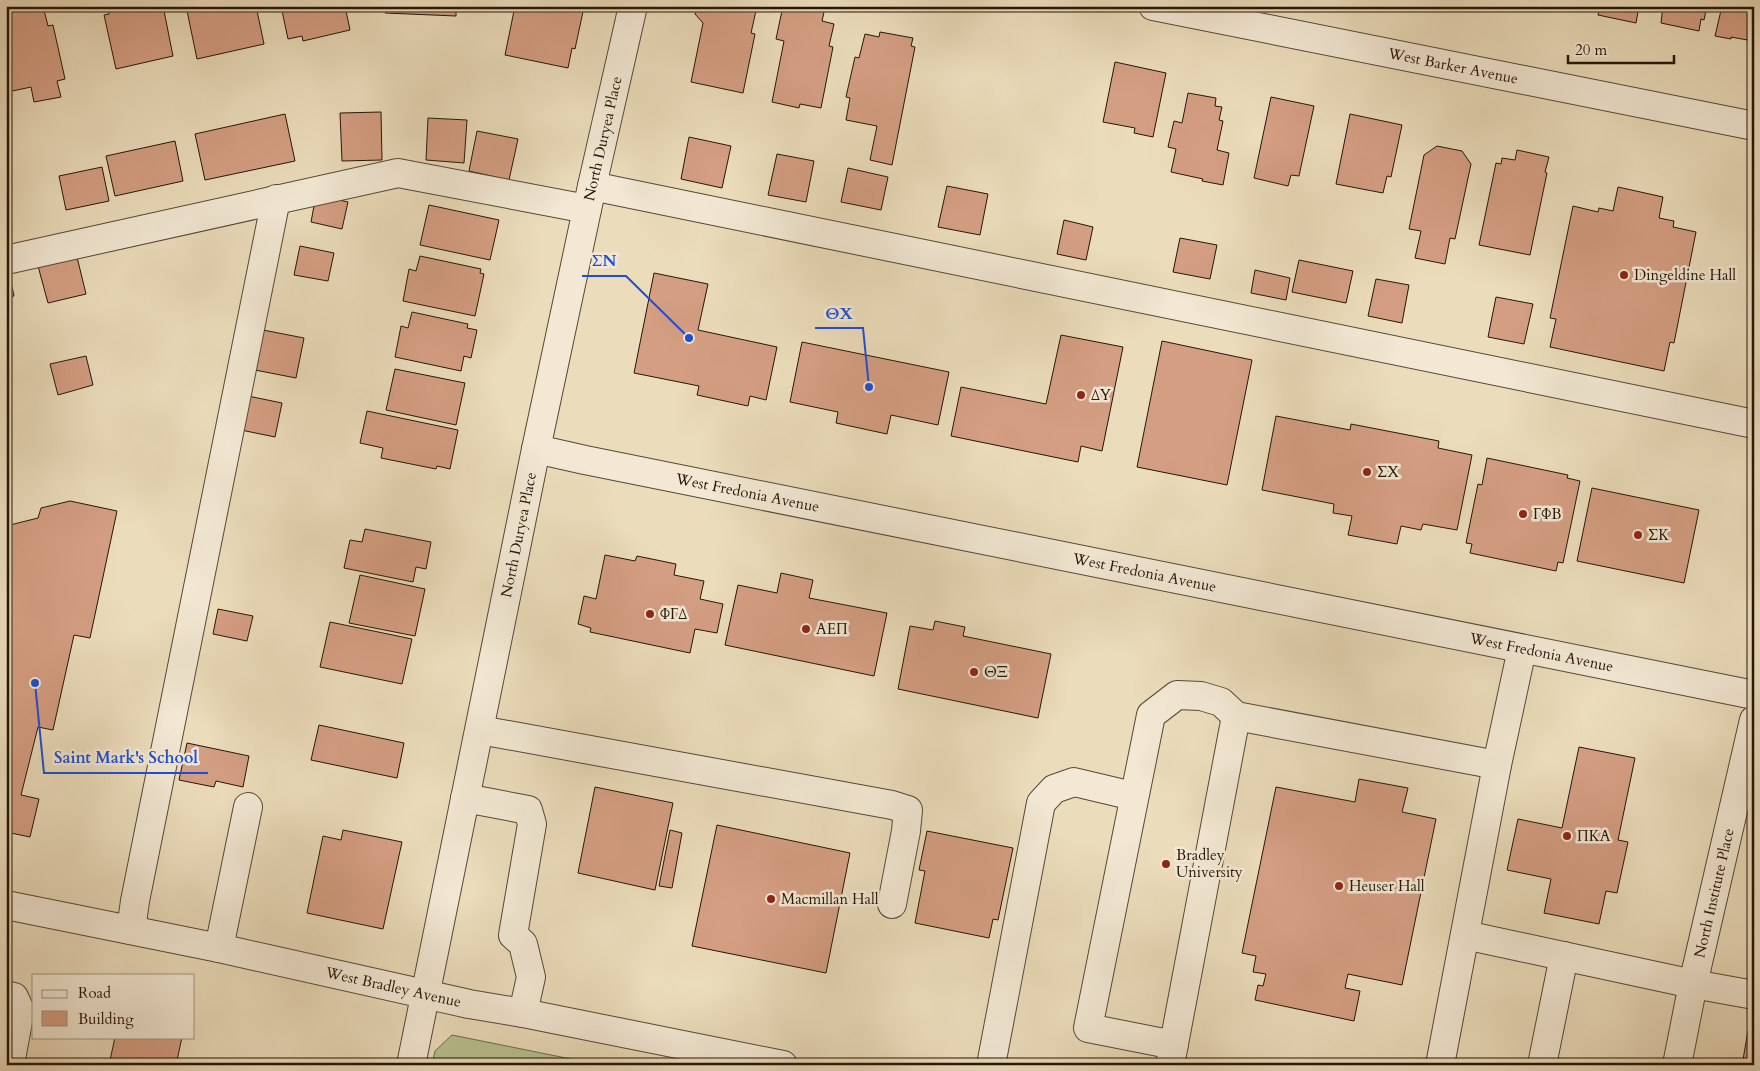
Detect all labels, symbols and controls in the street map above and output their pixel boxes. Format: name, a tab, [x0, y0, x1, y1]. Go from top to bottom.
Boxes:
scale bar	[1568, 32, 1674, 64]
text: 20 m	[1575, 40, 1607, 60]
street label: West Barker Avenue	[1385, 43, 1520, 89]
street label: North Duryea Place	[579, 74, 627, 203]
callout: ΣΝ	[582, 245, 626, 276]
text: ΣΝ	[592, 250, 617, 272]
place label: Dingeldine Hall	[1634, 265, 1736, 285]
marker: Dingeldine Hall	[1618, 269, 1630, 281]
callout: ΘΧ	[815, 297, 863, 328]
text: ΘΧ	[825, 303, 853, 325]
place label: ΔΥ	[1091, 385, 1112, 405]
marker: ΔΥ	[1075, 389, 1087, 401]
place label: ΣΧ	[1377, 462, 1399, 482]
marker: ΣΧ	[1361, 466, 1373, 478]
street label: West Fredonia Avenue	[673, 468, 821, 517]
street label: North Duryea Place	[496, 470, 541, 599]
place label: ΓΦΒ	[1533, 504, 1562, 524]
marker: ΓΦΒ	[1517, 508, 1529, 520]
place label: ΣΚ	[1648, 525, 1670, 545]
marker: ΣΚ	[1632, 529, 1644, 541]
street label: West Fredonia Avenue	[1070, 548, 1218, 597]
place label: ΦΓΔ	[660, 604, 687, 624]
marker: ΦΓΔ	[644, 608, 656, 620]
place label: ΑΕΠ	[816, 619, 848, 639]
marker: ΑΕΠ	[800, 623, 812, 635]
street label: West Fredonia Avenue	[1467, 628, 1615, 677]
place label: ΘΞ	[984, 662, 1008, 682]
marker: ΘΞ	[968, 666, 980, 678]
callout: Saint Mark's School	[44, 742, 208, 773]
text: Saint Mark's School	[54, 747, 198, 769]
place label: ΠΚΑ	[1577, 826, 1611, 846]
street label: North Institute Place	[1689, 826, 1739, 960]
marker: ΠΚΑ	[1561, 830, 1573, 842]
place label: Bradley University	[1176, 845, 1243, 882]
marker: Bradley University	[1160, 858, 1172, 870]
place label: Heuser Hall	[1349, 876, 1425, 896]
marker: Heuser Hall	[1333, 880, 1345, 892]
place label: Macmillan Hall	[781, 889, 879, 909]
marker: Macmillan Hall	[765, 893, 777, 905]
street label: West Bradley Avenue	[323, 962, 463, 1012]
legend	[32, 974, 195, 1038]
text: Road	[78, 983, 111, 1003]
text: Building	[78, 1009, 134, 1029]

